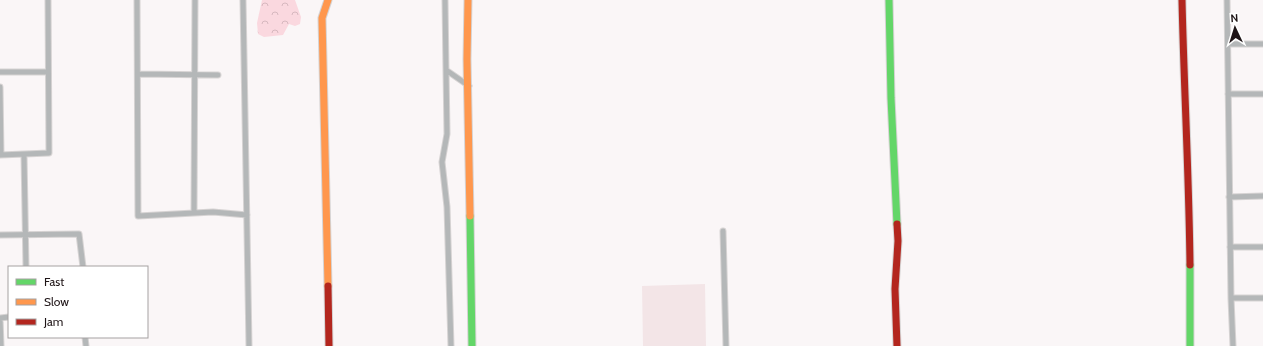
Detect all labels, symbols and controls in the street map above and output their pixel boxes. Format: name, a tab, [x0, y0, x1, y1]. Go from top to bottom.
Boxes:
north arrow	[1215, 8, 1255, 48]
text: N	[1230, 11, 1239, 25]
legend	[8, 266, 148, 338]
text: Fast	[44, 274, 64, 289]
text: Slow	[44, 294, 69, 309]
text: Jam	[43, 314, 63, 329]

